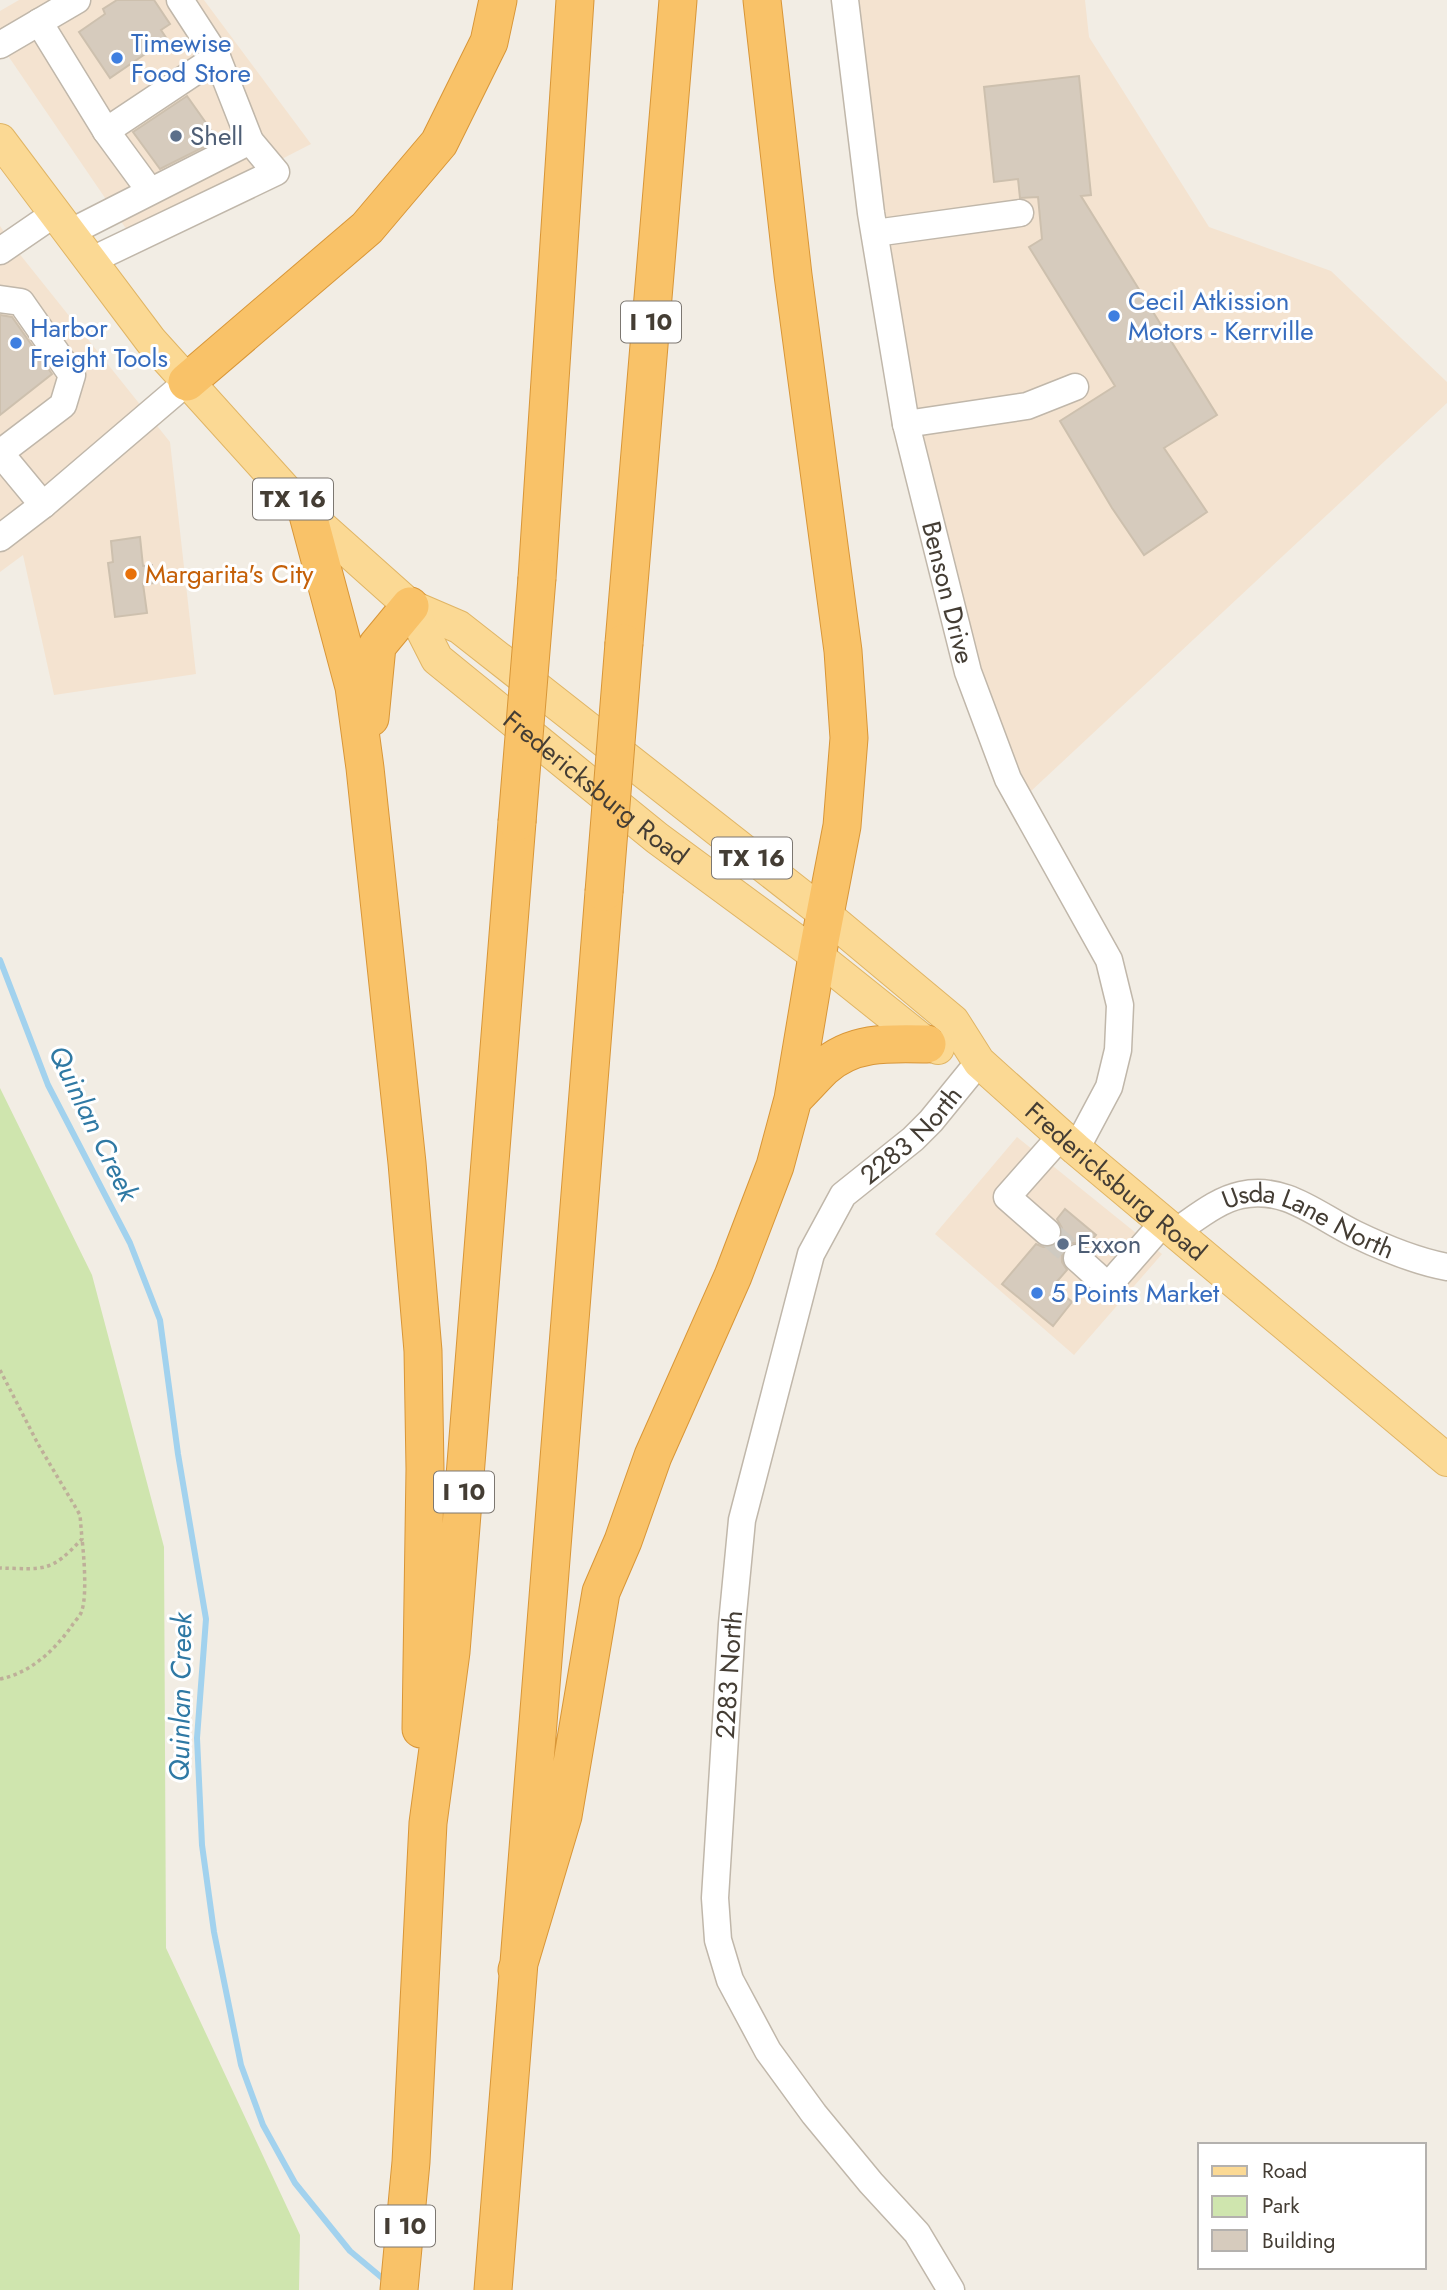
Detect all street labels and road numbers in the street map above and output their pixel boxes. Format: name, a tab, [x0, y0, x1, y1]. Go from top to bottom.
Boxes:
road number: I 10	[621, 302, 681, 342]
road number: TX 16	[253, 478, 333, 520]
street label: Benson Drive	[912, 517, 984, 668]
street label: Fredericksburg Road	[495, 701, 697, 874]
road number: TX 16	[712, 838, 792, 878]
street label: 2283 North	[852, 1078, 971, 1193]
street label: Fredericksburg Road	[1017, 1093, 1215, 1270]
street label: Usda Lane North	[1216, 1174, 1400, 1268]
road number: I 10	[434, 1472, 494, 1512]
street label: 2283 North	[706, 1608, 752, 1740]
road number: I 10	[375, 2206, 435, 2246]

